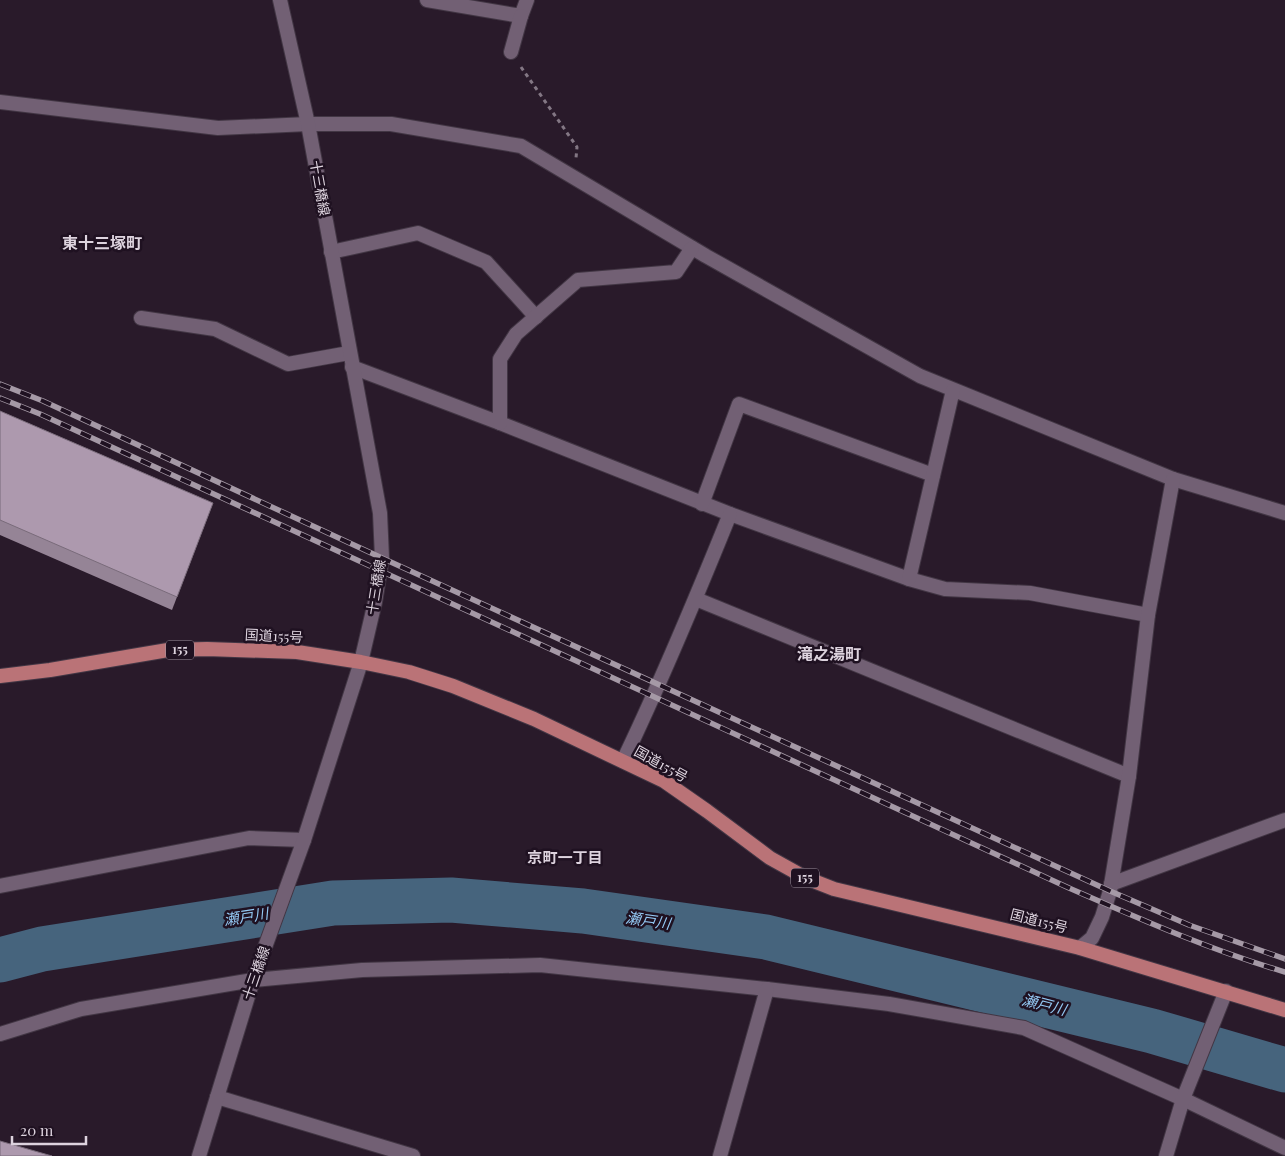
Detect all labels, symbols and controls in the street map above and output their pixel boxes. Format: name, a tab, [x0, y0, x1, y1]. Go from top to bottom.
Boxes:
street label: 十三橋線	[306, 159, 335, 217]
district label: 東十三塚町	[62, 232, 142, 253]
street label: 十三橋線	[362, 558, 389, 616]
street label: 国道155号	[244, 624, 304, 647]
road number: 155	[166, 640, 194, 660]
district label: 滝之湯町	[797, 643, 861, 664]
street label: 国道155号	[631, 741, 691, 786]
district label: 京町一丁目	[527, 847, 603, 867]
road number: 155	[791, 868, 819, 888]
water label: 瀬戸川	[222, 902, 272, 929]
street label: 国道155号	[1008, 904, 1070, 937]
water label: 瀬戸川	[624, 907, 674, 933]
street label: 十三橋線	[237, 943, 274, 1002]
water label: 瀬戸川	[1020, 989, 1070, 1020]
scale bar	[12, 1114, 86, 1146]
text: 20 m	[20, 1120, 54, 1140]

